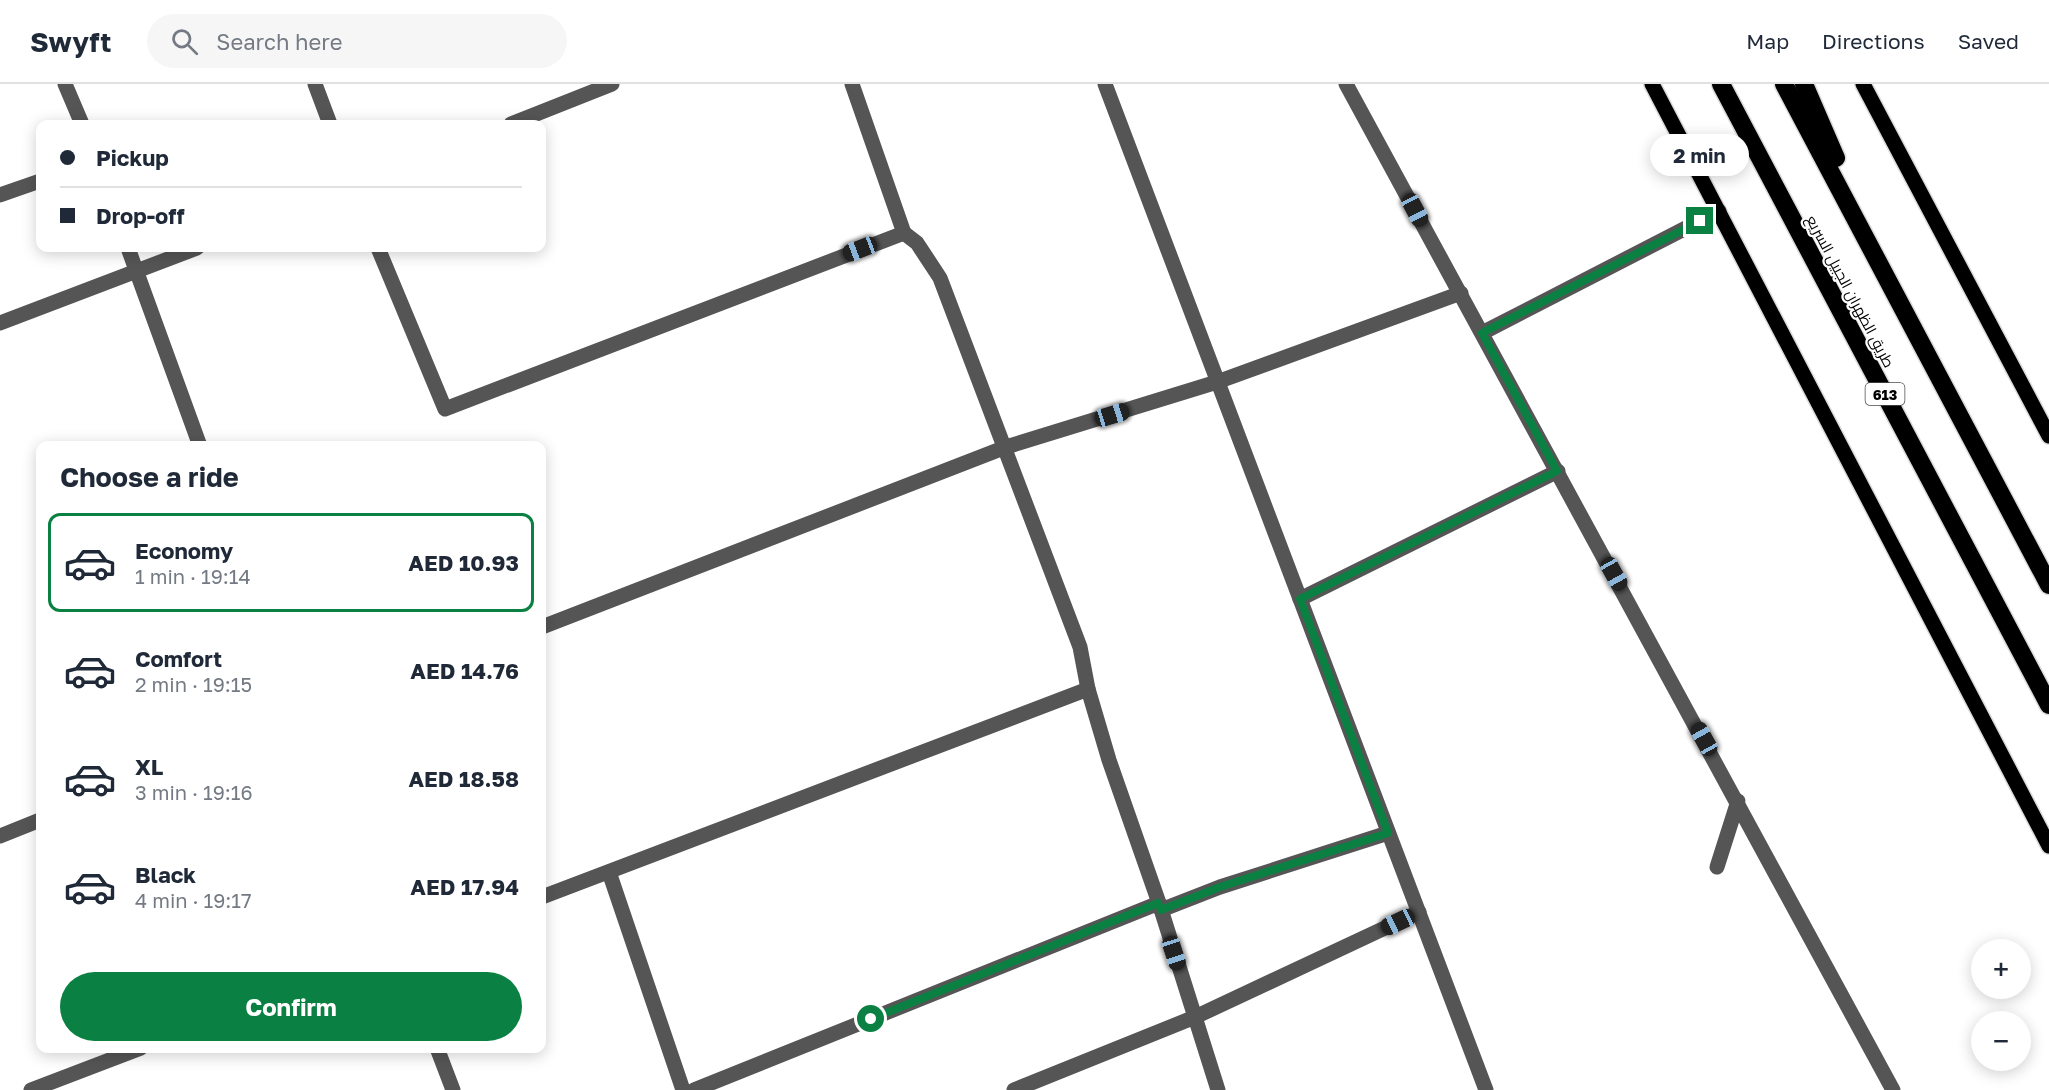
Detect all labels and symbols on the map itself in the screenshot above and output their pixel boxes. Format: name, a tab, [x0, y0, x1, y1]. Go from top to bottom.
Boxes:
callout: 2 min	[1650, 134, 1750, 176]
car	[1399, 190, 1431, 230]
route end	[1686, 207, 1713, 234]
street label: طريق الظهران الجبيل السريع	[1801, 212, 1899, 372]
car	[840, 234, 880, 264]
road number: 613	[1866, 383, 1904, 405]
car	[1092, 401, 1132, 429]
car	[1597, 554, 1631, 594]
car	[1687, 719, 1721, 759]
car	[1378, 906, 1418, 938]
car	[1160, 933, 1188, 973]
route start	[857, 1005, 884, 1032]

